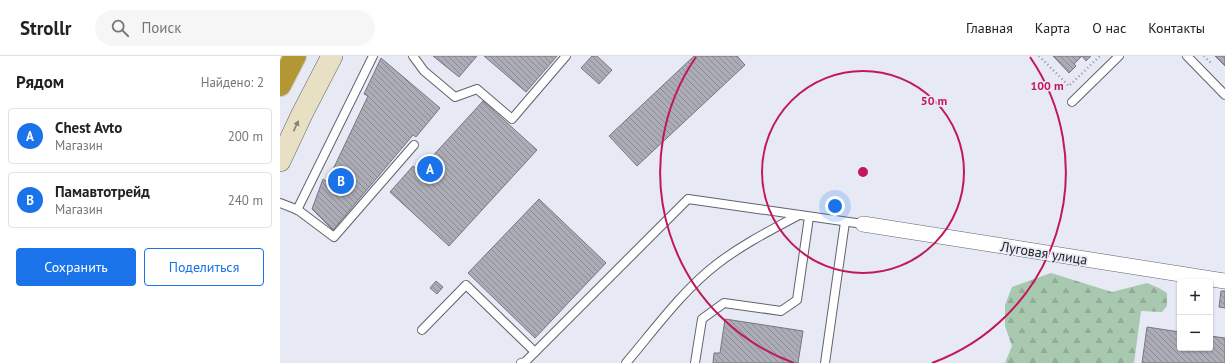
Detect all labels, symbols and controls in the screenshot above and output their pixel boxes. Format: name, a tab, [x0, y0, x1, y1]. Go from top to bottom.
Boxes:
search box	[95, 10, 375, 46]
text: Strollr	[20, 16, 71, 40]
icon: search	[109, 17, 131, 39]
text: Поиск	[141, 18, 181, 37]
text: Главная	[966, 19, 1013, 37]
text: Карта	[1035, 19, 1070, 37]
text: О нас	[1092, 19, 1126, 37]
text: Контакты	[1148, 19, 1205, 37]
text: Рядом	[16, 71, 64, 93]
text: Найдено: 2	[201, 74, 264, 91]
text: 100 m	[1030, 78, 1064, 93]
text: 50 m	[921, 93, 947, 108]
text: Chest Avto	[55, 118, 122, 137]
one-way arrow	[293, 120, 299, 132]
text: A	[26, 128, 34, 145]
text: 200 m	[228, 128, 263, 145]
text: Магазин	[55, 137, 103, 154]
pin: A	[417, 154, 443, 184]
centre of rings	[856, 165, 870, 179]
pin: B	[328, 166, 354, 196]
text: Памавтотрейд	[55, 182, 150, 201]
text: B	[26, 192, 34, 209]
text: 240 m	[228, 192, 263, 209]
your location	[825, 196, 845, 216]
text: Магазин	[55, 201, 103, 218]
street label: Луговая улица	[998, 237, 1089, 269]
button: Сохранить	[16, 248, 136, 286]
button: Поделиться	[144, 248, 264, 286]
map controls	[1177, 279, 1213, 351]
button: +	[1177, 279, 1213, 315]
button: −	[1177, 315, 1213, 351]

